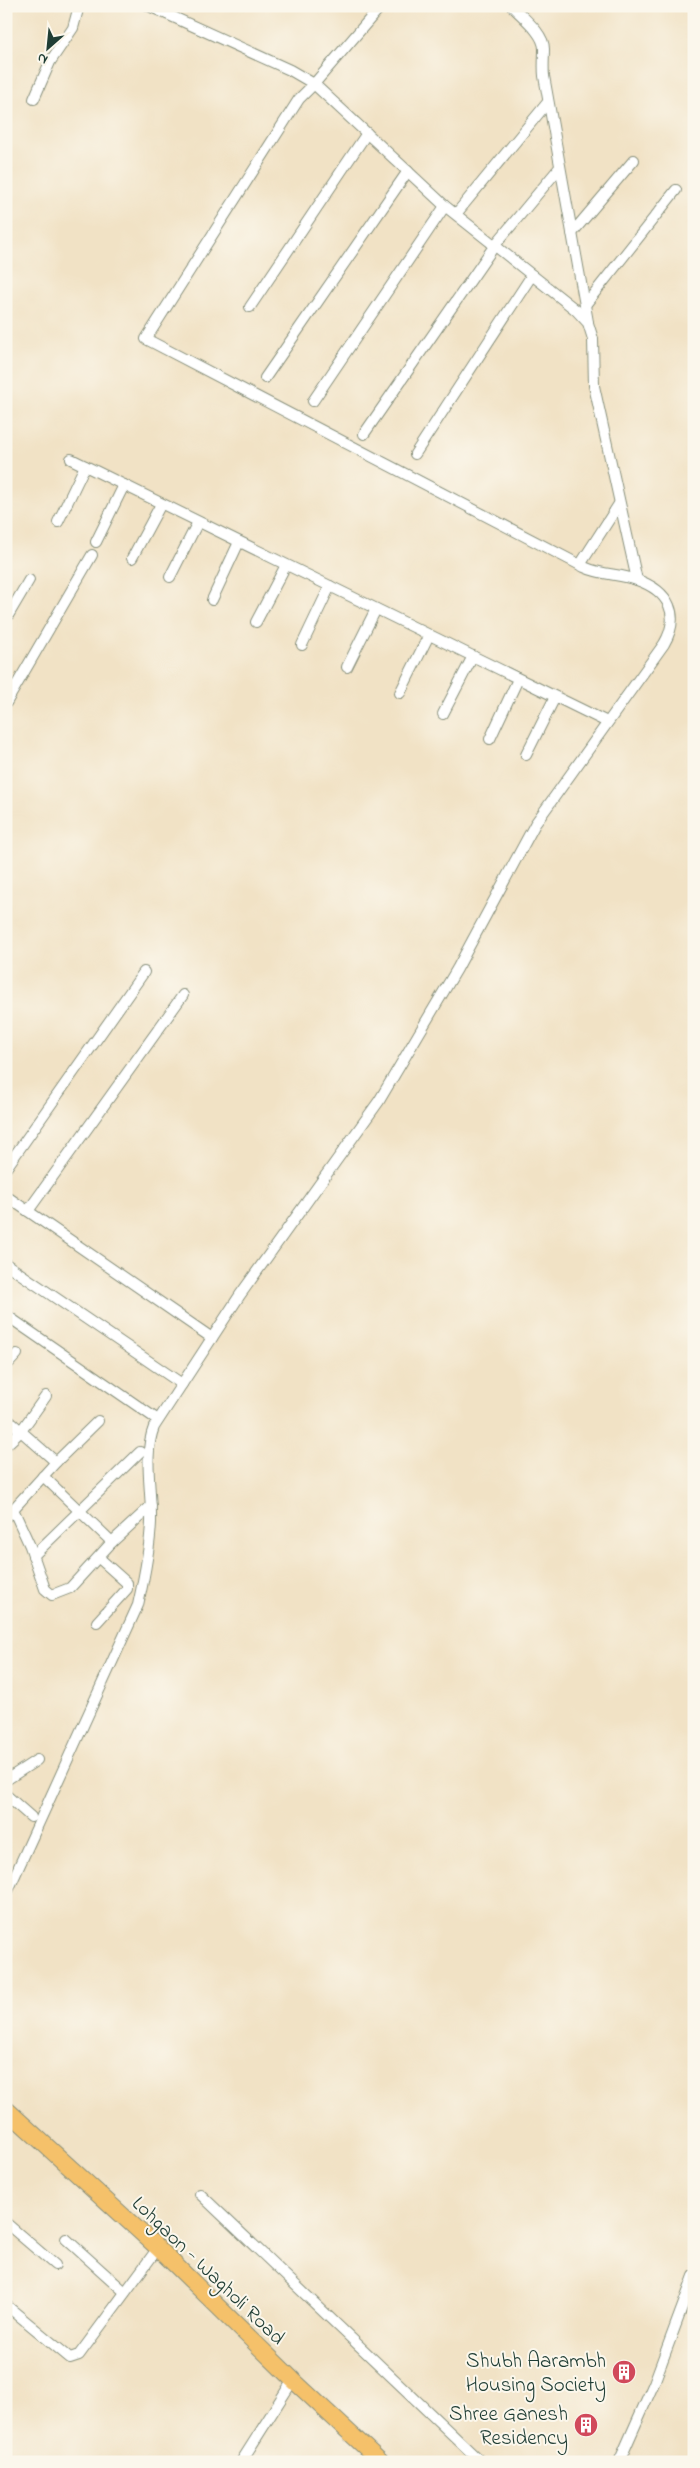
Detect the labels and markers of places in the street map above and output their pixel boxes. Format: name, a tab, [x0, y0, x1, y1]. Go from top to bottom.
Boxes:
place label: Shubh Aarambh Housing Society	[466, 2347, 606, 2403]
building icon: Shubh Aarambh Housing Society	[611, 2359, 637, 2385]
place label: Shree Ganesh Residency	[449, 2400, 568, 2456]
building icon: Shree Ganesh Residency	[573, 2412, 599, 2438]

